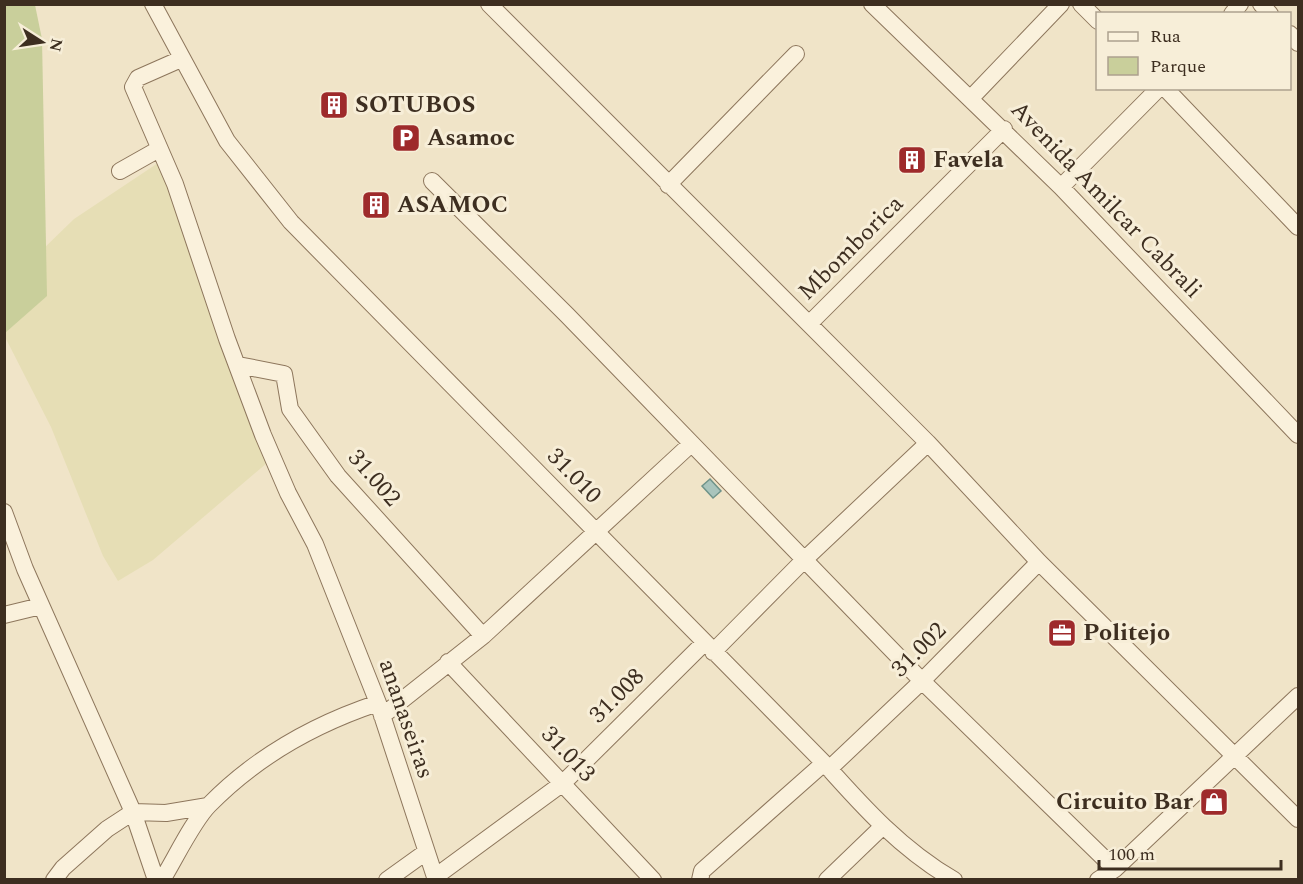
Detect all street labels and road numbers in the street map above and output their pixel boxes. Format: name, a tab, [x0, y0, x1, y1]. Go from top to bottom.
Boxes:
street label: Avenida Amilcar Cabrali	[1002, 93, 1210, 307]
street label: Mbomborica	[790, 187, 912, 309]
street label: 31.010	[538, 440, 610, 512]
street label: 31.002	[339, 441, 409, 515]
street label: 31.002	[883, 614, 955, 686]
street label: ananaseiras	[369, 654, 443, 784]
street label: 31.008	[581, 660, 653, 732]
street label: 31.013	[532, 718, 604, 790]

